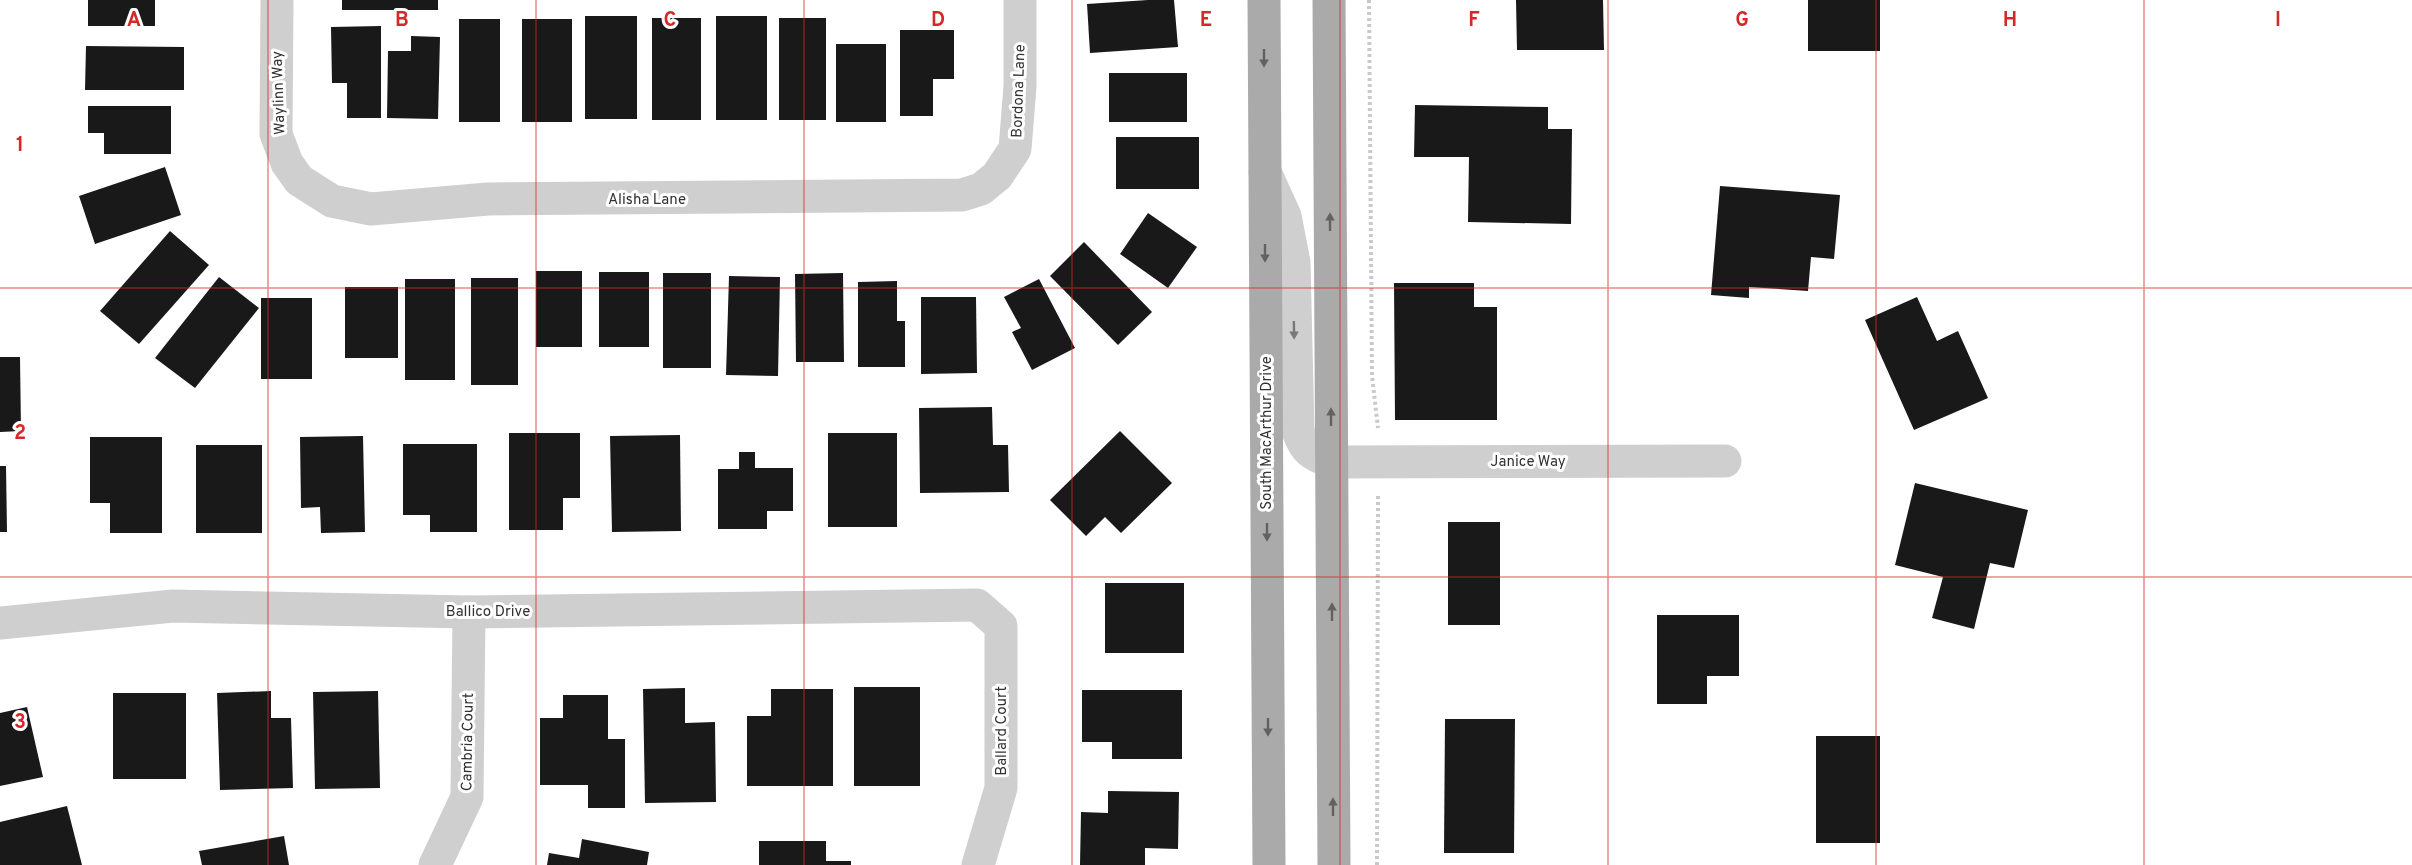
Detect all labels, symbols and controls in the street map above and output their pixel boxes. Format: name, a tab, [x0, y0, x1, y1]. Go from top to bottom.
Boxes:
text: A	[127, 8, 141, 34]
text: B	[395, 8, 409, 34]
text: C	[664, 8, 676, 34]
text: D	[931, 8, 945, 34]
text: E	[1200, 8, 1212, 34]
text: F	[1468, 8, 1480, 34]
text: G	[1735, 8, 1749, 34]
text: H	[2003, 8, 2017, 34]
text: I	[2275, 8, 2281, 34]
street label: Bordona Lane	[1008, 44, 1031, 138]
one-way arrow	[1259, 49, 1269, 68]
street label: Waylinn Way	[269, 51, 290, 135]
text: 1	[16, 133, 24, 159]
street label: Alisha Lane	[608, 191, 686, 210]
one-way arrow	[1325, 212, 1335, 231]
one-way arrow	[1260, 244, 1270, 263]
one-way arrow	[1289, 320, 1299, 339]
street label: South MacArthur Drive	[1258, 356, 1277, 510]
one-way arrow	[1326, 407, 1336, 426]
text: 2	[14, 421, 26, 447]
street label: Janice Way	[1490, 453, 1566, 472]
one-way arrow	[1262, 523, 1272, 542]
one-way arrow	[1327, 602, 1337, 621]
street label: Ballico Drive	[446, 603, 530, 622]
street label: Ballard Court	[993, 686, 1012, 776]
street label: Cambria Court	[458, 693, 479, 791]
text: 3	[14, 710, 26, 736]
one-way arrow	[1263, 718, 1273, 737]
one-way arrow	[1328, 797, 1338, 816]

